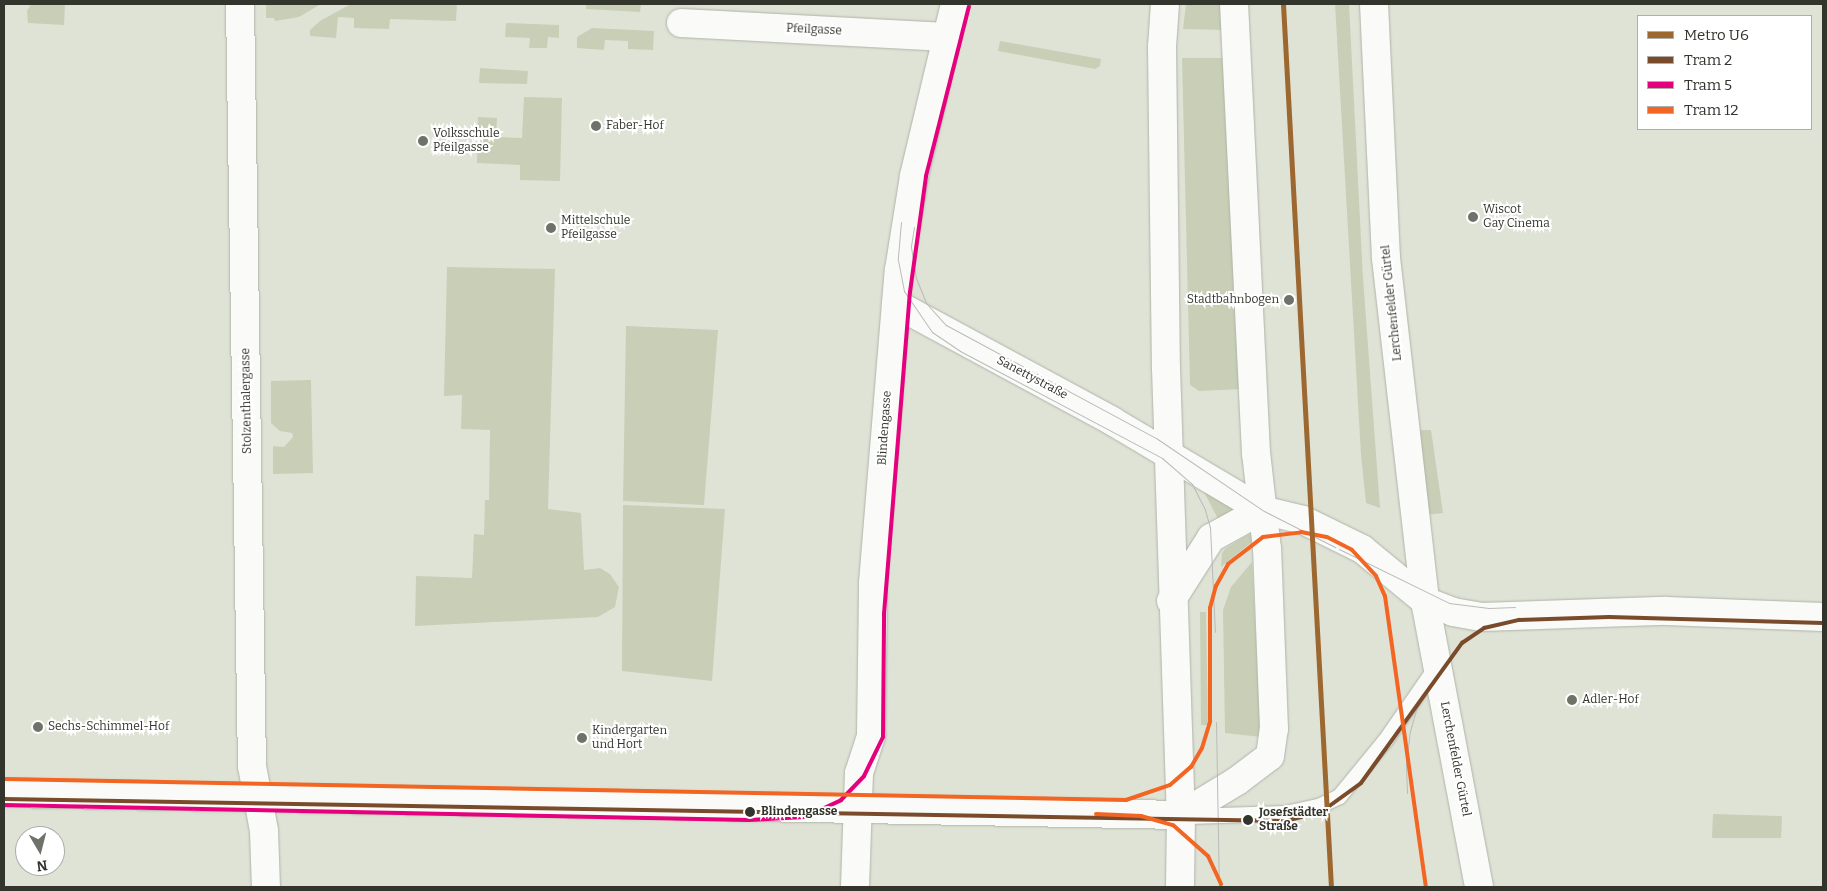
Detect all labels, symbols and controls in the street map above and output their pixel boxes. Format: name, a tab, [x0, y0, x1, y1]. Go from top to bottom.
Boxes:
legend	[1637, 15, 1812, 130]
street label: Pfeilgasse	[786, 21, 842, 39]
text: Metro U6	[1684, 26, 1749, 44]
text: Tram 2	[1684, 51, 1732, 69]
text: Tram 5	[1684, 76, 1732, 94]
text: Tram 12	[1684, 101, 1738, 119]
place label: Faber-Hof	[606, 119, 664, 133]
marker: Faber-Hof	[590, 120, 602, 132]
place label: Volksschule Pfeilgasse	[433, 127, 500, 155]
marker: Volksschule Pfeilgasse	[417, 135, 429, 147]
place label: Wiscot Gay Cinema	[1483, 203, 1550, 231]
marker: Wiscot Gay Cinema	[1467, 211, 1479, 223]
place label: Mittelschule Pfeilgasse	[561, 214, 630, 242]
marker: Mittelschule Pfeilgasse	[545, 222, 557, 234]
street label: Lerchenfelder Gürtel	[1379, 244, 1405, 362]
place label: Stadtbahnbogen	[1187, 293, 1279, 307]
marker: Stadtbahnbogen	[1283, 294, 1295, 306]
street label: Stolzenthalergasse	[239, 348, 255, 454]
street label: Sanettystraße	[994, 353, 1070, 403]
street label: Blindengasse	[875, 390, 895, 466]
place label: Adler-Hof	[1582, 693, 1639, 707]
marker: Adler-Hof	[1566, 694, 1578, 706]
street label: Lerchenfelder Gürtel	[1437, 700, 1473, 818]
place label: Sechs-Schimmel-Hof	[48, 720, 169, 734]
marker: Sechs-Schimmel-Hof	[32, 721, 44, 733]
place label: Kindergarten und Hort	[592, 724, 667, 752]
marker: Kindergarten und Hort	[576, 732, 588, 744]
marker: Blindengasse	[743, 805, 757, 819]
place label: Blindengasse	[761, 805, 837, 819]
place label: Josefstädter Straße	[1259, 806, 1328, 834]
marker: Josefstädter Straße	[1241, 813, 1255, 827]
north arrow	[15, 826, 65, 876]
text: N	[35, 856, 49, 875]

